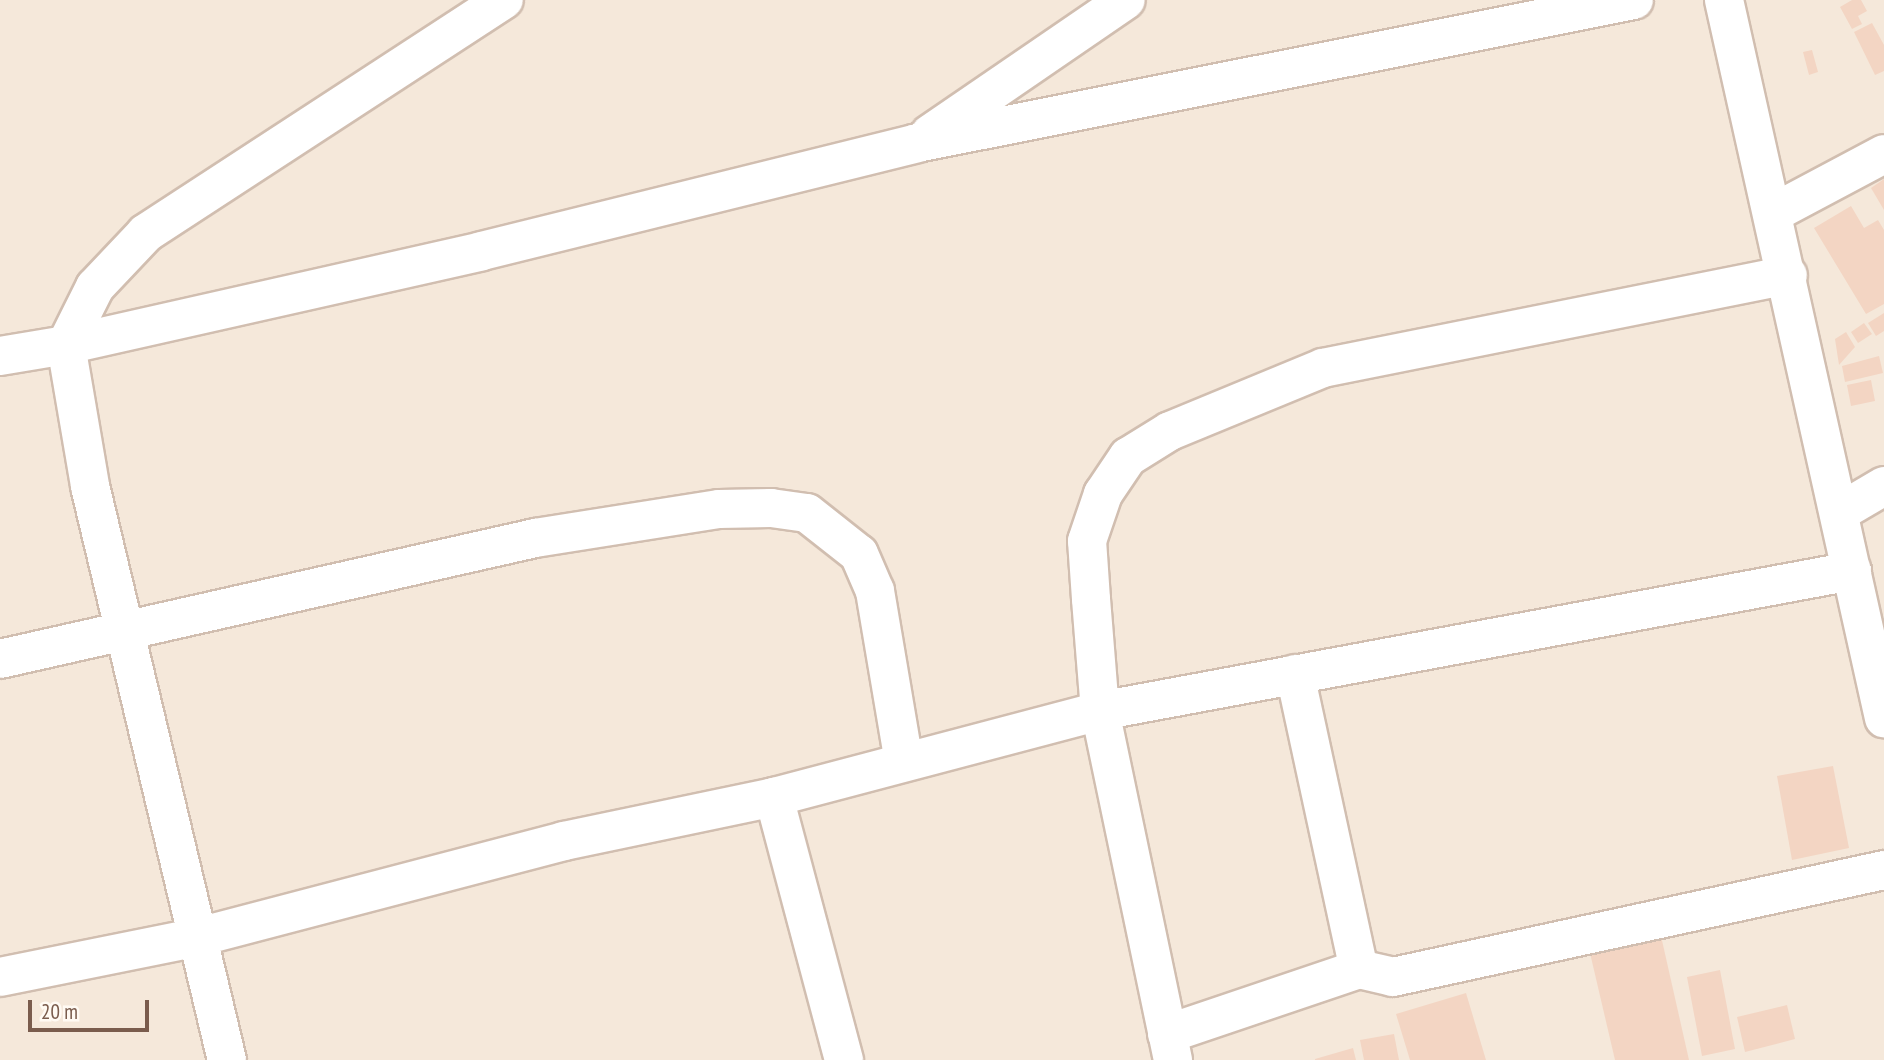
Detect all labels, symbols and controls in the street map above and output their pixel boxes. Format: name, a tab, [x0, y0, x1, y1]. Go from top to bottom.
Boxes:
scale bar	[32, 986, 152, 1030]
text: 20 m	[41, 998, 78, 1025]

